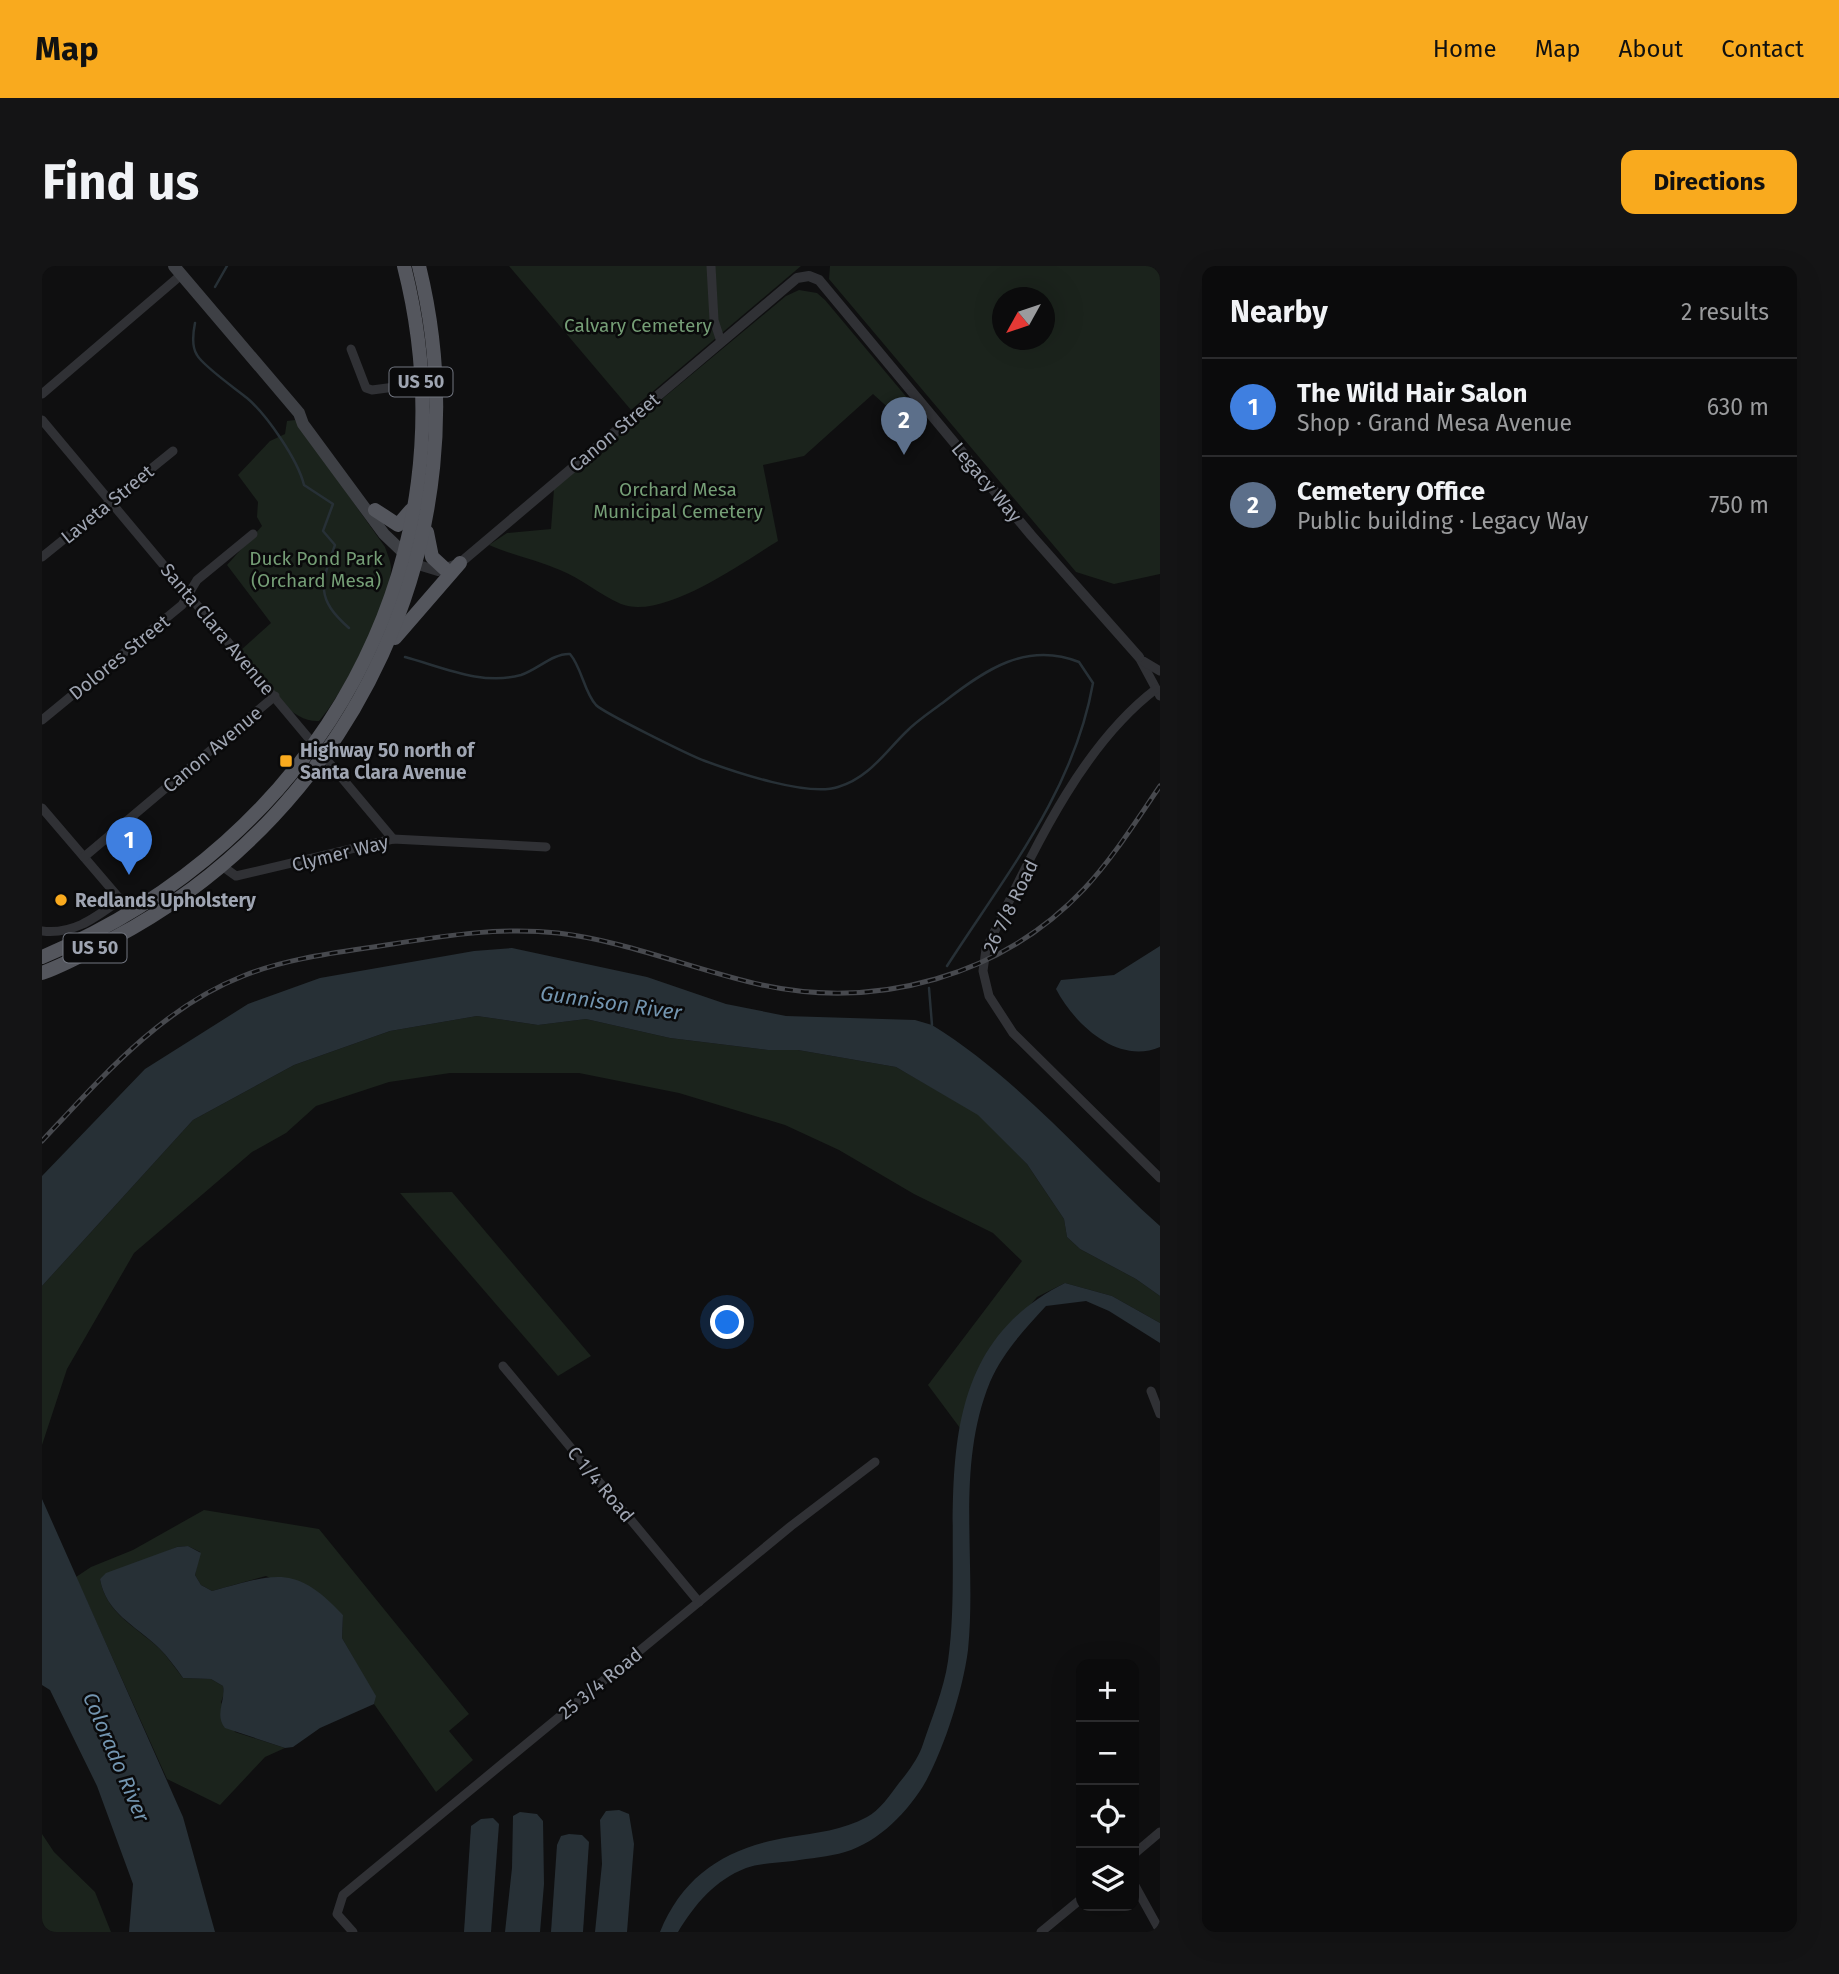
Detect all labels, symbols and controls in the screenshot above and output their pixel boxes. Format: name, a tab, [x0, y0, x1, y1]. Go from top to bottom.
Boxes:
text: Map	[35, 29, 99, 69]
text: Home	[1433, 35, 1497, 63]
text: Map	[1535, 35, 1581, 63]
text: About	[1619, 35, 1683, 63]
text: Contact	[1721, 35, 1804, 63]
button: Directions	[1621, 150, 1797, 214]
text: Find us	[42, 153, 199, 212]
north arrow	[992, 287, 1055, 350]
text: Nearby	[1230, 294, 1328, 330]
text: 2 results	[1681, 298, 1769, 326]
park label: Calvary Cemetery	[564, 314, 713, 337]
road number: US 50	[390, 368, 452, 397]
text: The Wild Hair Salon	[1297, 378, 1527, 409]
street label: Canon Street	[565, 388, 664, 477]
text: 1	[1248, 393, 1258, 421]
text: 630 m	[1707, 393, 1769, 421]
pin: 2	[881, 397, 927, 455]
text: Shop · Grand Mesa Avenue	[1297, 409, 1572, 437]
street label: Legacy Way	[947, 438, 1027, 527]
street label: Laveta Street	[56, 460, 158, 549]
text: Cemetery Office	[1297, 476, 1485, 507]
park label: Orchard Mesa Municipal Cemetery	[593, 478, 763, 523]
text: 2	[1247, 491, 1259, 519]
text: 750 m	[1709, 491, 1769, 519]
text: Public building · Legacy Way	[1297, 507, 1588, 535]
park label: Duck Pond Park (Orchard Mesa)	[249, 547, 383, 592]
street label: Santa Clara Avenue	[156, 559, 280, 700]
street label: Dolores Street	[64, 610, 174, 705]
street label: Canon Avenue	[158, 701, 267, 797]
place label: Highway 50 north of Santa Clara Avenue	[300, 739, 476, 784]
marker: Highway 50 north of Santa Clara Avenue	[278, 753, 294, 769]
pin: 1	[106, 817, 152, 875]
street label: Clymer Way	[289, 830, 391, 877]
street label: 26 7/8 Road	[978, 856, 1043, 957]
place label: Redlands Upholstery	[75, 889, 256, 912]
marker: Redlands Upholstery	[53, 892, 69, 908]
road number: US 50	[64, 934, 126, 962]
water label: Gunnison River	[539, 980, 684, 1026]
your location	[710, 1305, 744, 1339]
street label: C 1/4 Road	[562, 1442, 639, 1527]
street label: 25 3/4 Road	[554, 1643, 647, 1724]
map controls	[1076, 1659, 1139, 1911]
button: +	[1076, 1659, 1139, 1722]
water label: Colorado River	[77, 1688, 155, 1827]
button: −	[1076, 1722, 1139, 1785]
button: locate	[1076, 1785, 1139, 1848]
button: layers	[1076, 1848, 1139, 1911]

